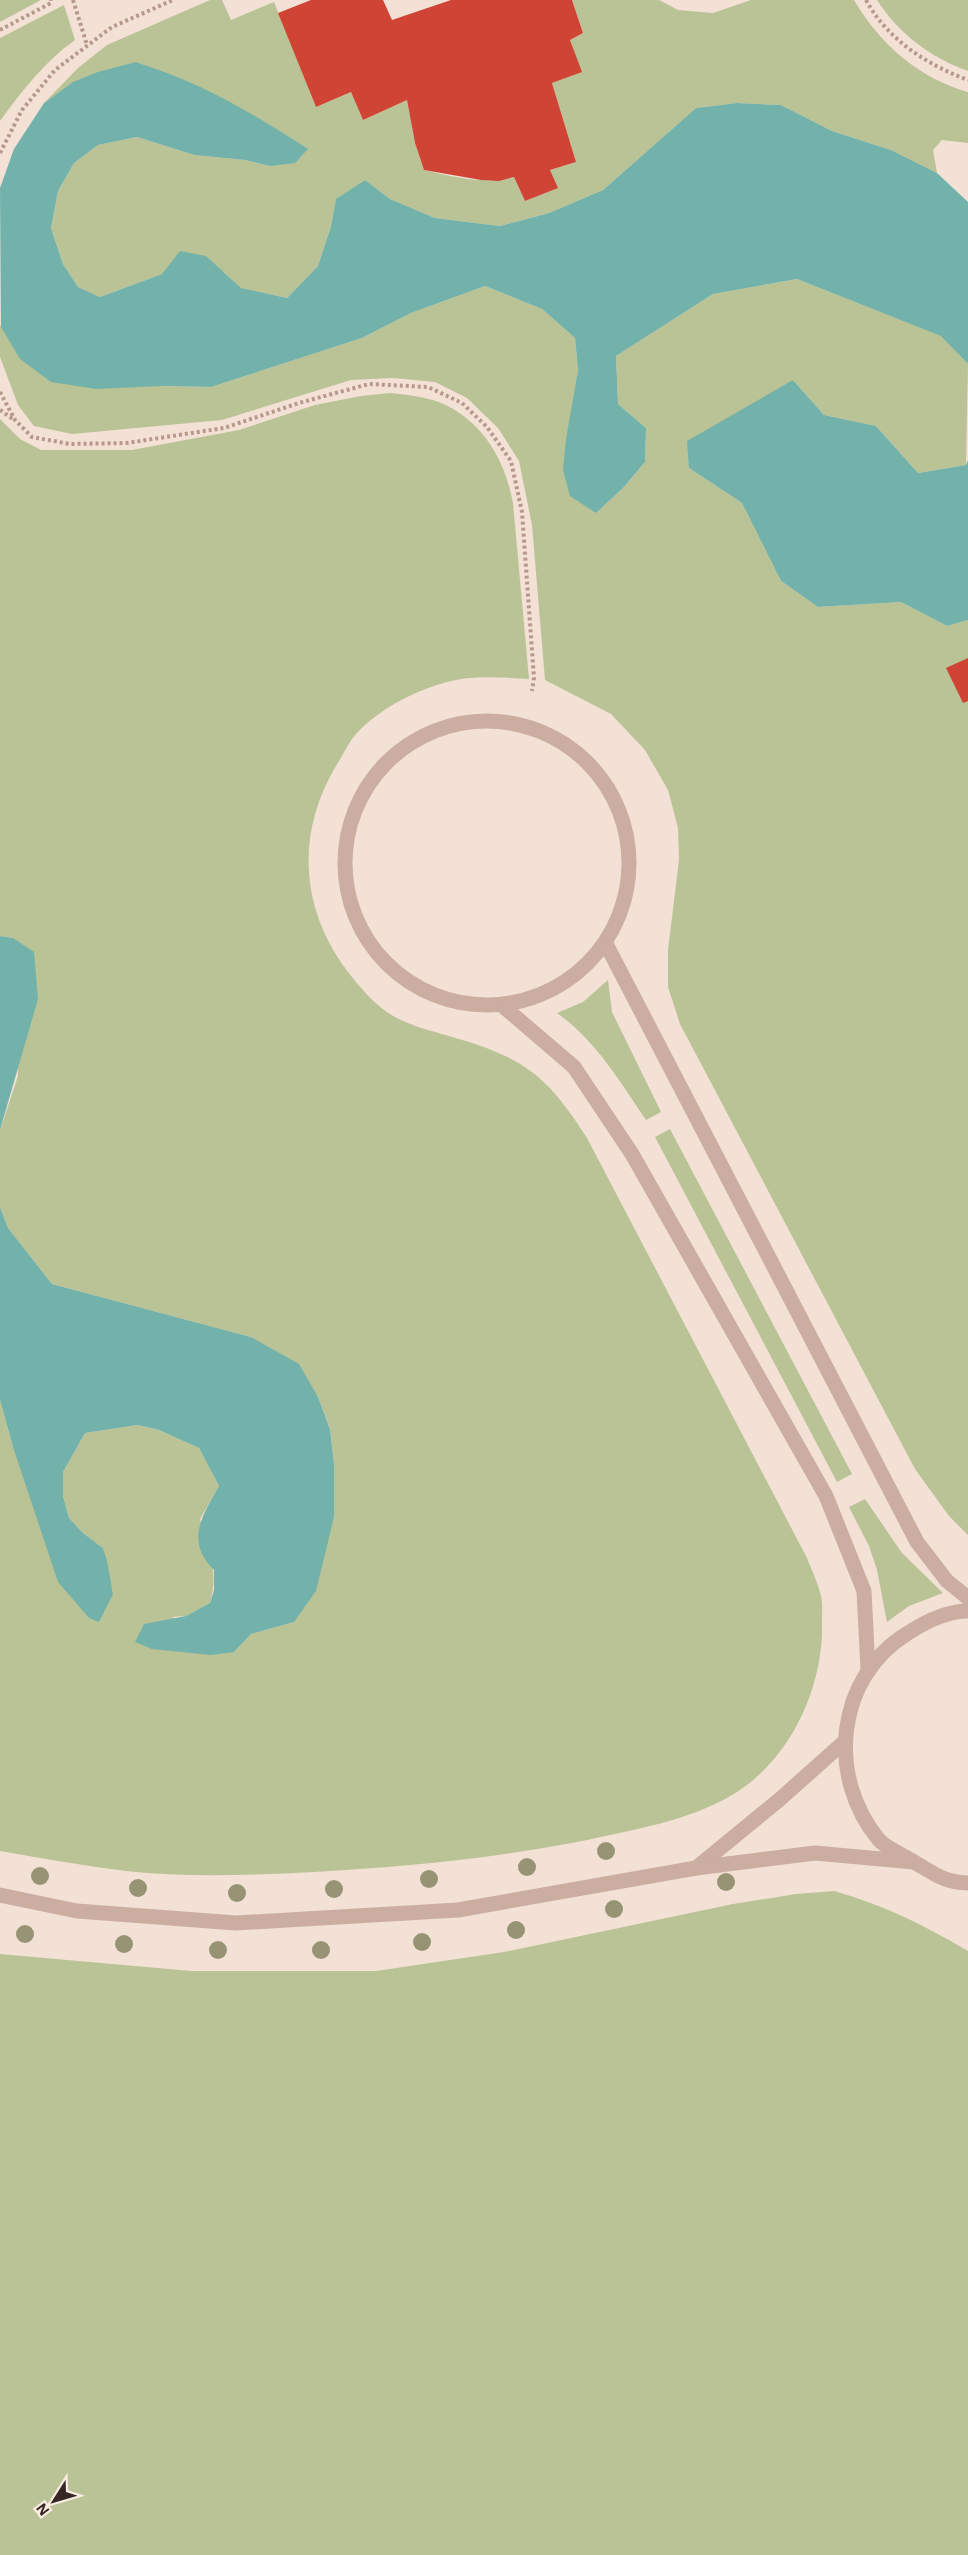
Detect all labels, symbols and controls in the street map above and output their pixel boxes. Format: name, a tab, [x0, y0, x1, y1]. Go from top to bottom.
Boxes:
north arrow	[24, 2471, 84, 2531]
text: N	[33, 2500, 53, 2519]

